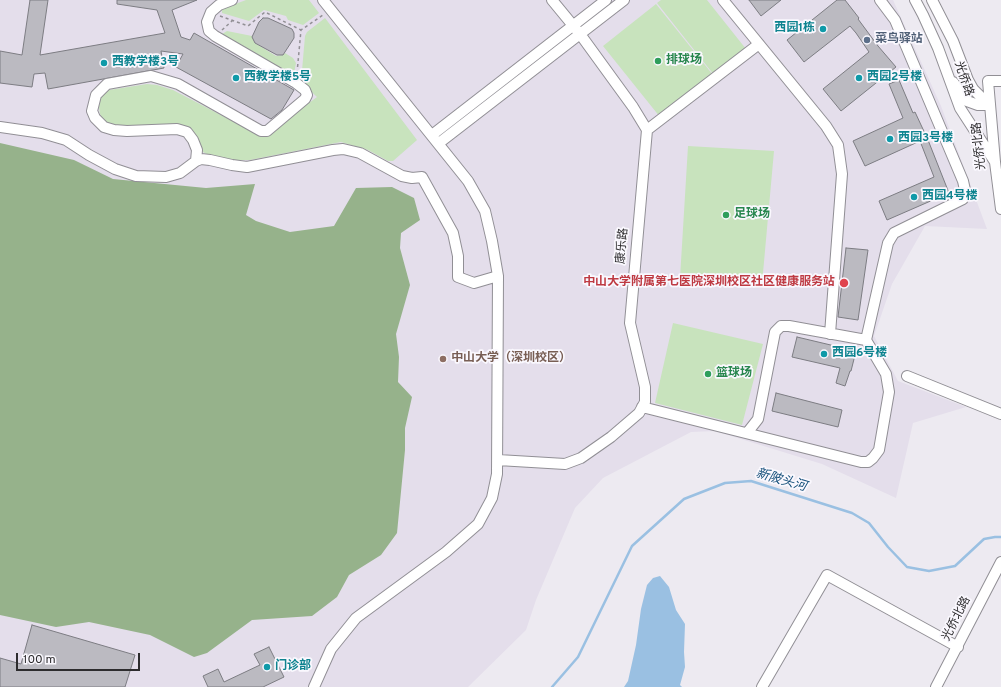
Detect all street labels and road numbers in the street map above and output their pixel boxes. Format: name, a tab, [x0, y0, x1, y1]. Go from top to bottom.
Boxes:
street label: 光侨路	[950, 60, 976, 98]
street label: 光侨北路	[970, 121, 990, 171]
street label: 康乐路	[614, 227, 632, 265]
street label: 光侨北路	[940, 594, 974, 644]

